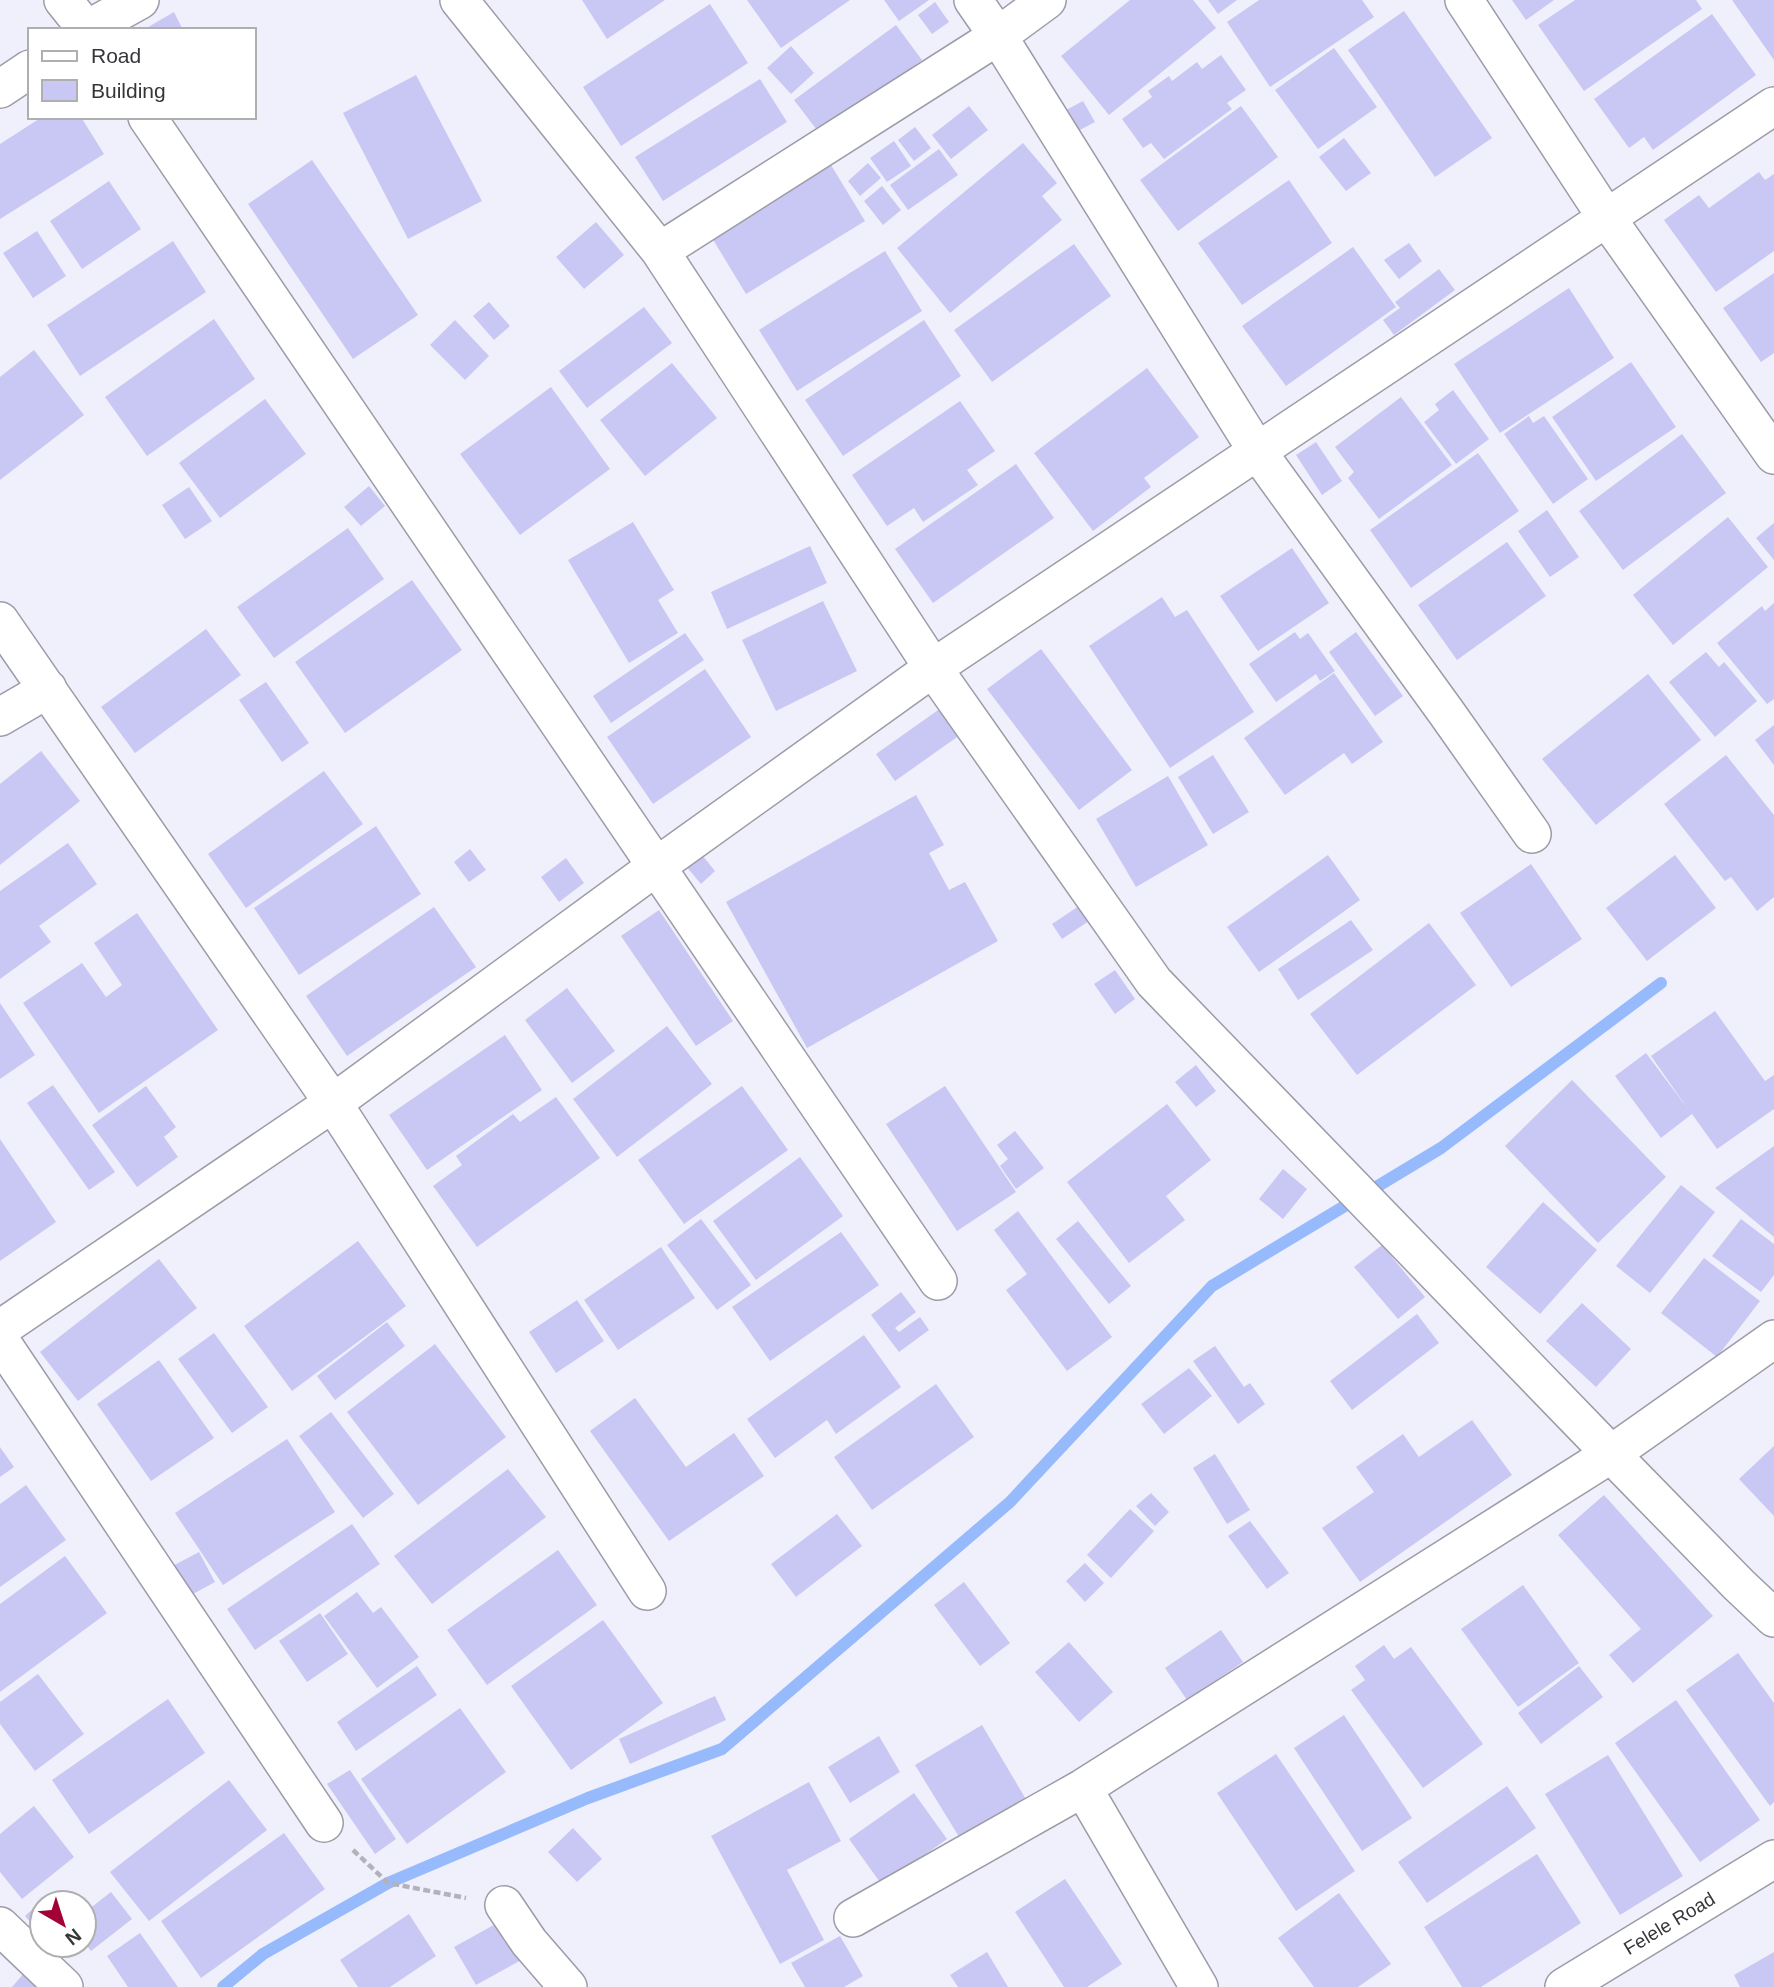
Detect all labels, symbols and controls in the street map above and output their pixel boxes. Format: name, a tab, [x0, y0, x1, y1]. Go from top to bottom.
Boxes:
legend	[28, 28, 256, 119]
text: Road	[91, 44, 141, 67]
text: Building	[91, 79, 166, 102]
street label: Felele Road	[1620, 1888, 1719, 1959]
north arrow	[28, 1889, 98, 1959]
text: N	[61, 1924, 85, 1949]

